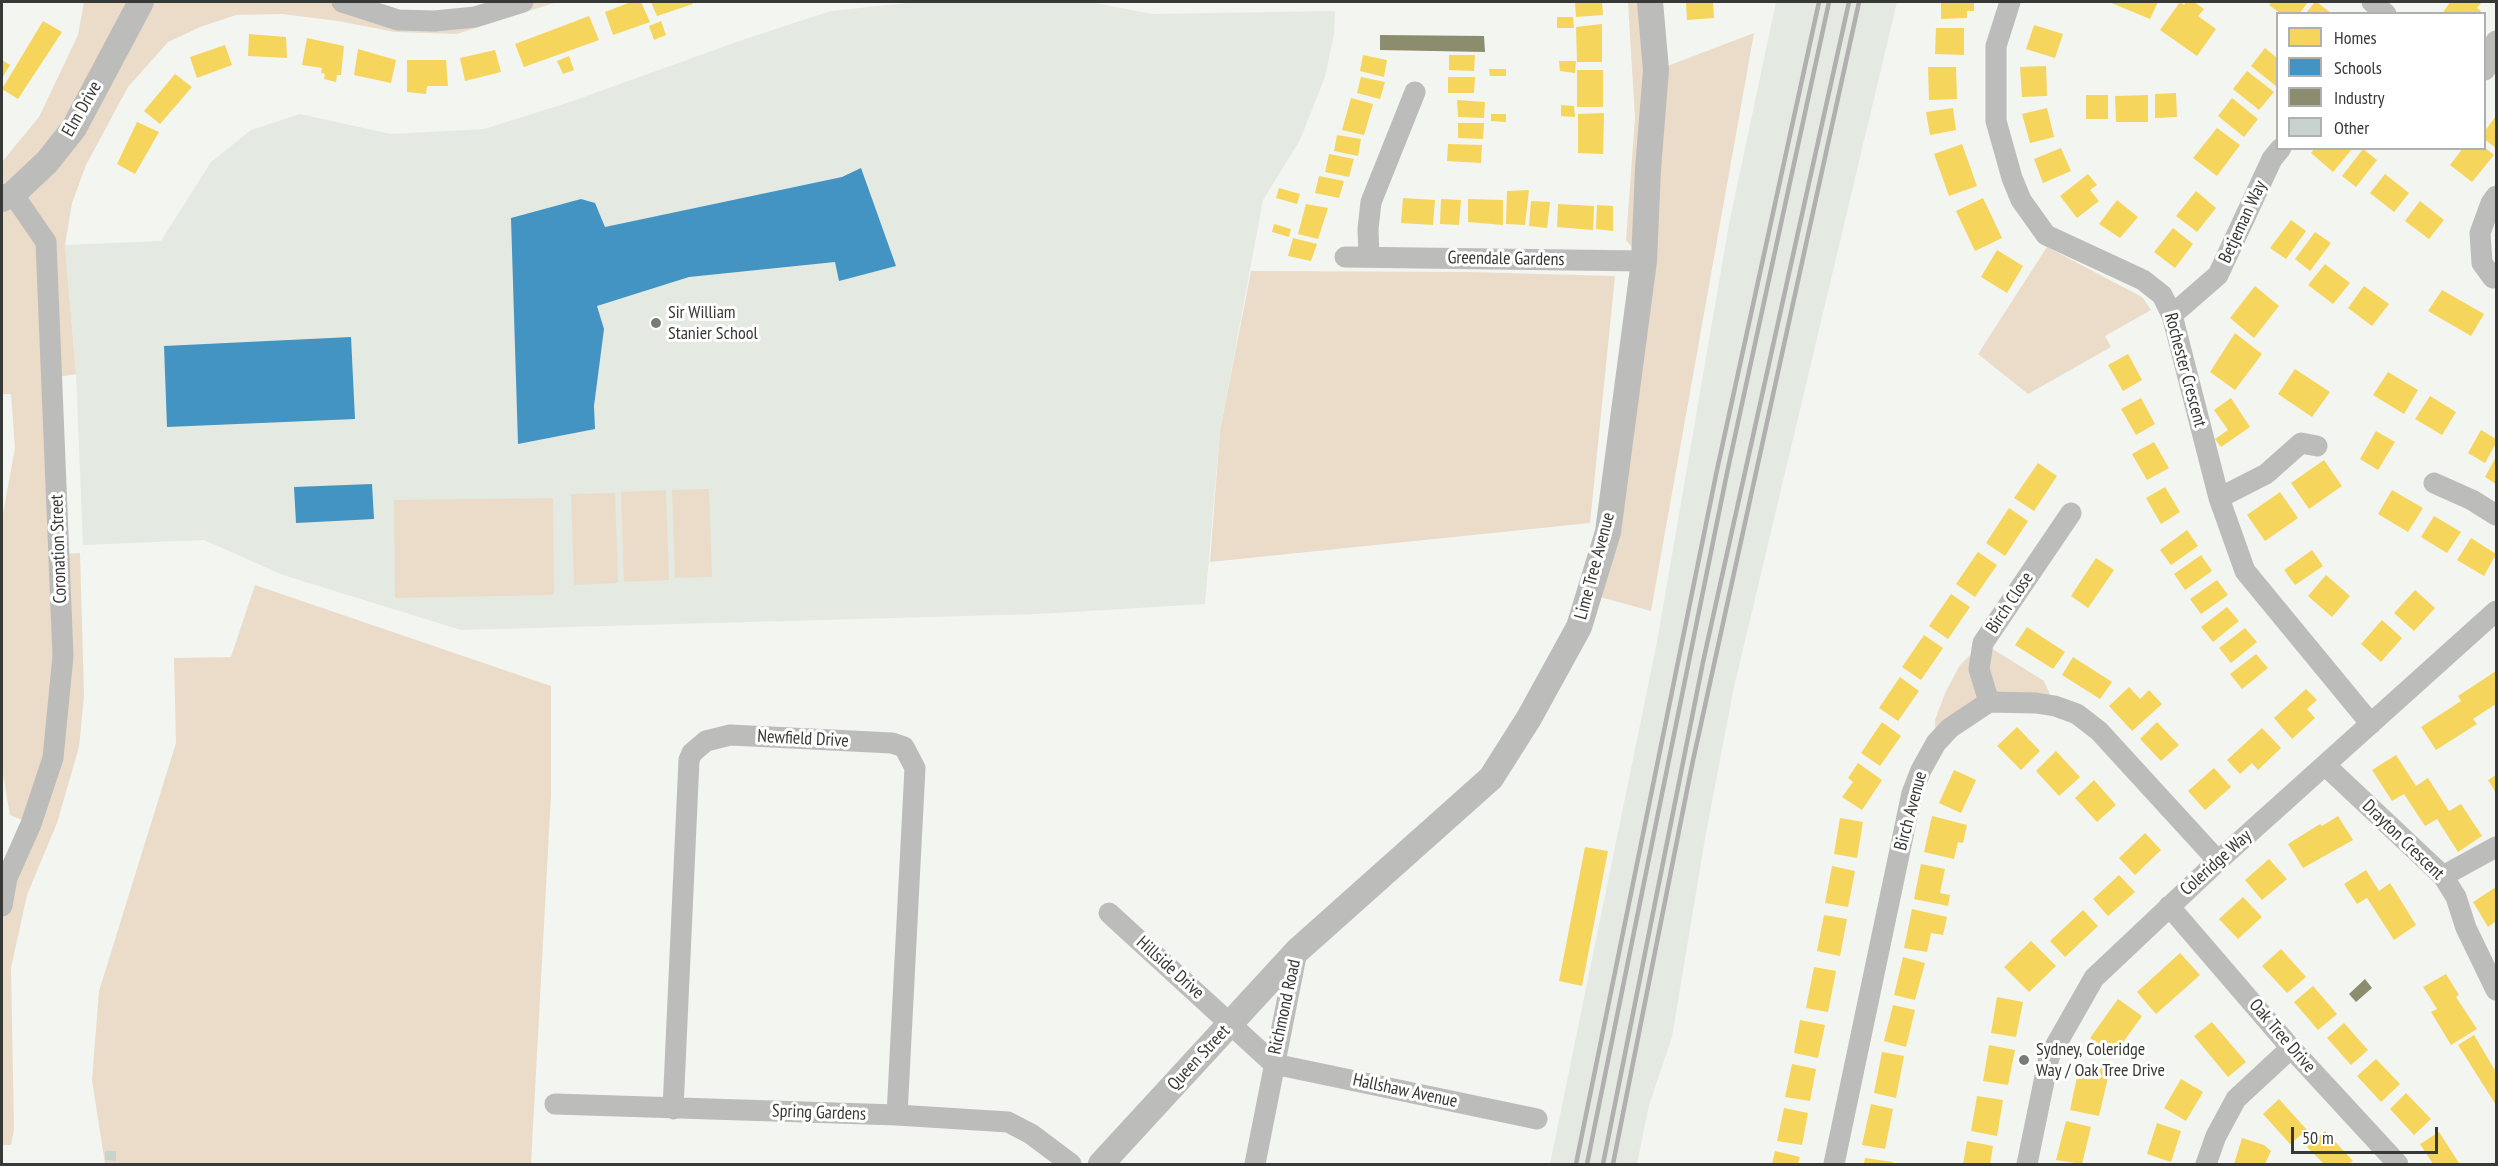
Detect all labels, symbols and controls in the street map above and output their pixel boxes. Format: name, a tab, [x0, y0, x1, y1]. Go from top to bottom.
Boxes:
legend	[2276, 12, 2486, 150]
text: Homes	[2334, 26, 2377, 49]
text: Schools	[2334, 56, 2382, 79]
street label: Elm Drive	[58, 78, 106, 140]
text: Industry	[2334, 86, 2384, 109]
text: Other	[2334, 116, 2369, 139]
street label: Betjeman Way	[2215, 177, 2271, 267]
street label: Greendale Gardens	[1447, 247, 1565, 271]
place label: Sir William Stanier School	[668, 302, 758, 344]
street label: Rochester Crescent	[2159, 311, 2211, 429]
marker: Sir William Stanier School	[649, 316, 663, 330]
street label: Coronation Street	[46, 494, 72, 604]
street label: Lime Tree Avenue	[1570, 510, 1620, 622]
street label: Birch Close	[1982, 568, 2038, 638]
street label: Newfield Drive	[757, 726, 849, 752]
street label: Birch Avenue	[1890, 769, 1932, 853]
street label: Drayton Crescent	[2358, 796, 2448, 884]
street label: Coleridge Way	[2176, 825, 2256, 901]
street label: Hillside Drive	[1132, 932, 1208, 1004]
street label: Richmond Road	[1264, 958, 1306, 1056]
street label: Oak Tree Drive	[2244, 995, 2320, 1077]
street label: Queen Street	[1163, 1021, 1235, 1095]
place label: Sydney, Coleridge Way / Oak Tree Drive	[2036, 1039, 2165, 1082]
marker: Sydney, Coleridge Way / Oak Tree Drive	[2017, 1053, 2031, 1067]
street label: Hallshaw Avenue	[1351, 1069, 1459, 1113]
street label: Spring Gardens	[772, 1101, 866, 1125]
scale bar	[2294, 1115, 2441, 1153]
text: 50 m	[2302, 1126, 2334, 1149]

